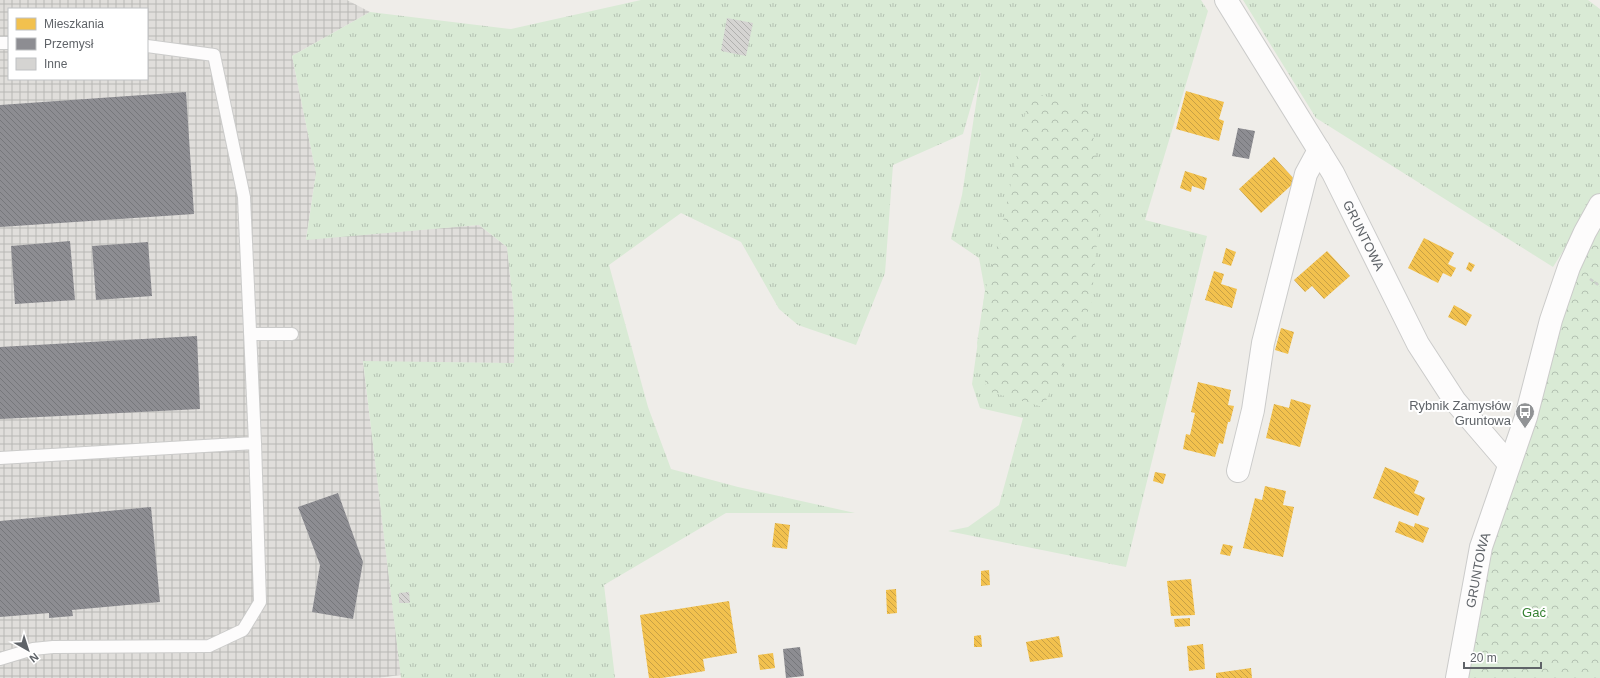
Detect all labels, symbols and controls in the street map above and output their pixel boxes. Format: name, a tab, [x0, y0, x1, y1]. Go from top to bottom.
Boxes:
legend	[8, 8, 148, 80]
text: Mieszkania	[44, 17, 104, 31]
text: Przemysł	[44, 37, 94, 51]
text: Inne	[44, 57, 68, 71]
street label: GRUNTOWA	[1340, 198, 1388, 273]
place label: Rybnik Zamysłów Gruntowa	[1409, 398, 1512, 428]
bus stop icon: Rybnik Zamysłów Gruntowa	[1514, 401, 1536, 429]
street label: GRUNTOWA	[1463, 530, 1493, 609]
park label: Gać	[1522, 605, 1546, 620]
north arrow	[8, 630, 48, 670]
scale bar	[1464, 644, 1541, 670]
text: N	[27, 651, 41, 665]
text: 20 m	[1470, 651, 1497, 665]

